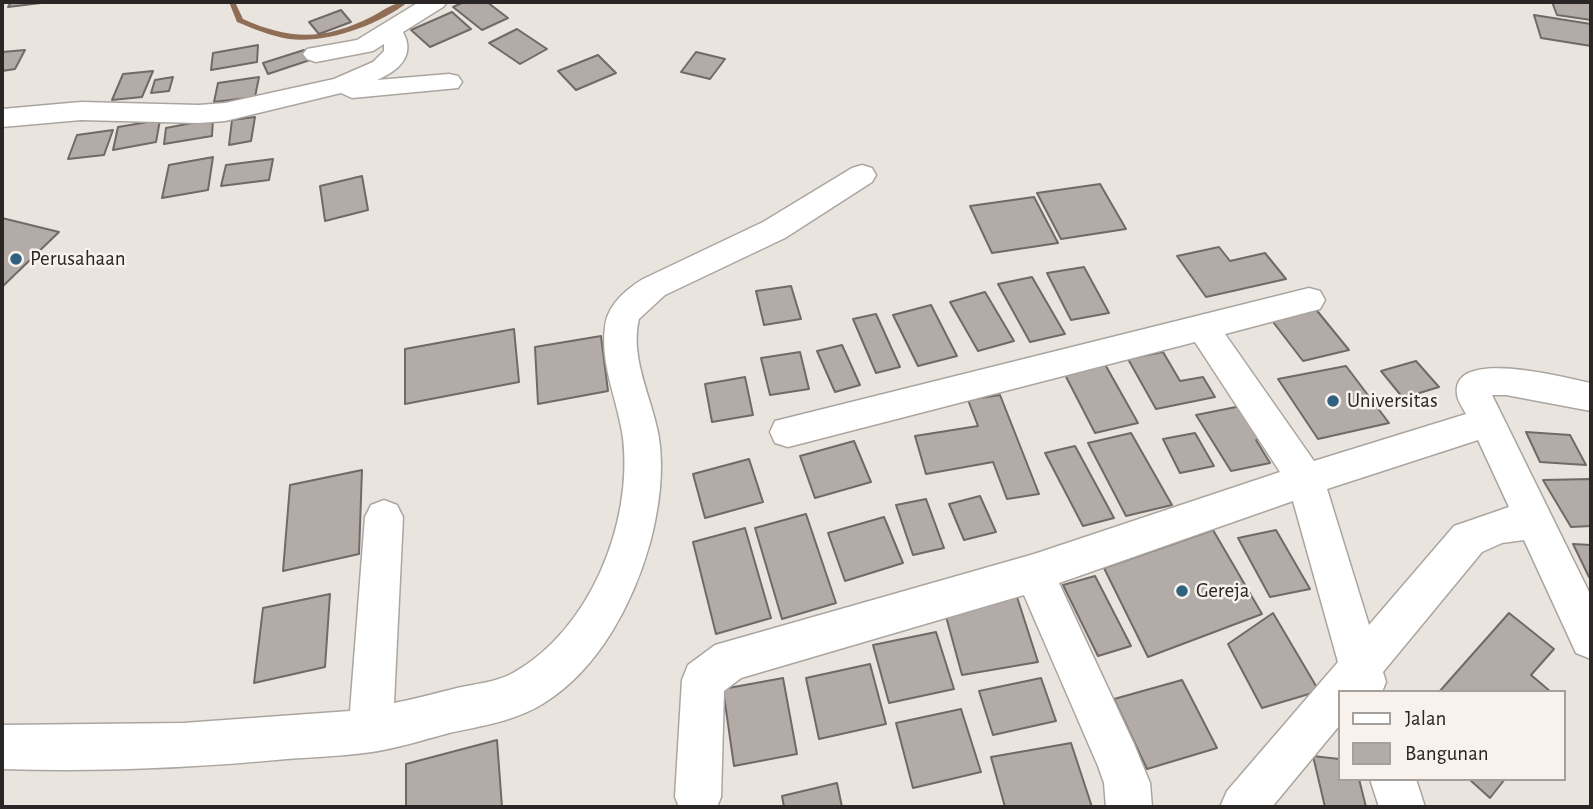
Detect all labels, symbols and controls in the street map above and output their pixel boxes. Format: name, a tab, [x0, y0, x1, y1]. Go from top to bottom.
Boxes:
place label: Perusahaan	[30, 246, 126, 272]
marker: Perusahaan	[8, 251, 24, 267]
place label: Universitas	[1347, 388, 1438, 414]
marker: Universitas	[1325, 393, 1341, 409]
place label: Gereja	[1196, 578, 1250, 604]
marker: Gereja	[1174, 583, 1190, 599]
legend	[1338, 690, 1565, 781]
text: Jalan	[1405, 708, 1446, 729]
text: Bangunan	[1405, 743, 1489, 764]

